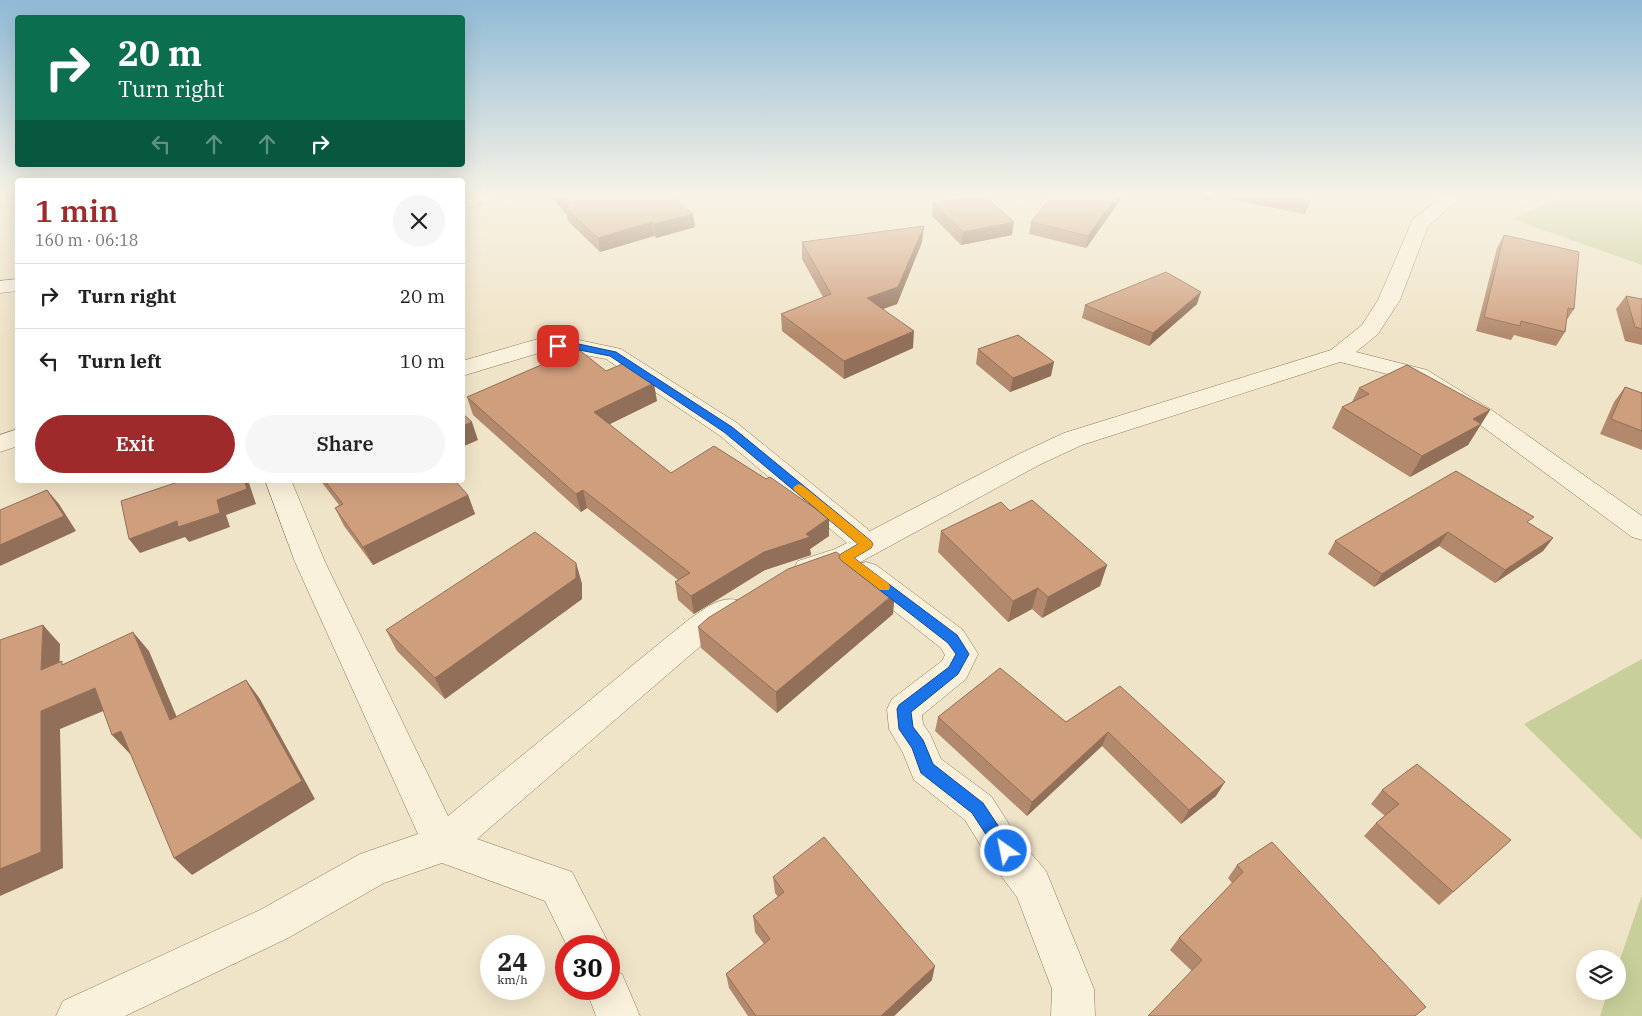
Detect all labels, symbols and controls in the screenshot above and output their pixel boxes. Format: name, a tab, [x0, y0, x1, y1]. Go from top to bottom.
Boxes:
text: 20 m	[118, 30, 202, 76]
icon: right	[35, 35, 100, 100]
text: Turn right	[118, 74, 225, 103]
icon: left	[147, 130, 175, 158]
icon: ahead	[200, 130, 228, 158]
icon: ahead	[253, 130, 281, 158]
icon: right	[306, 130, 334, 158]
text: 1 min	[35, 191, 118, 230]
button: close	[393, 195, 445, 247]
text: 160 m · 06:18	[35, 230, 138, 250]
icon: right	[35, 282, 63, 310]
text: Turn right	[78, 284, 176, 308]
text: 20 m	[400, 284, 445, 308]
pin	[537, 325, 579, 367]
icon: arrive	[544, 332, 572, 360]
icon: left	[35, 347, 63, 375]
text: Turn left	[78, 349, 161, 373]
text: 10 m	[400, 349, 445, 373]
button: Exit	[35, 415, 235, 473]
button: Share	[245, 415, 445, 473]
position arrow	[979, 824, 1031, 876]
speed limit sign: 30	[555, 935, 620, 1000]
text: 24	[497, 945, 528, 978]
map controls	[1576, 950, 1626, 1000]
button: layers	[1576, 950, 1626, 1000]
text: km/h	[497, 972, 528, 987]

